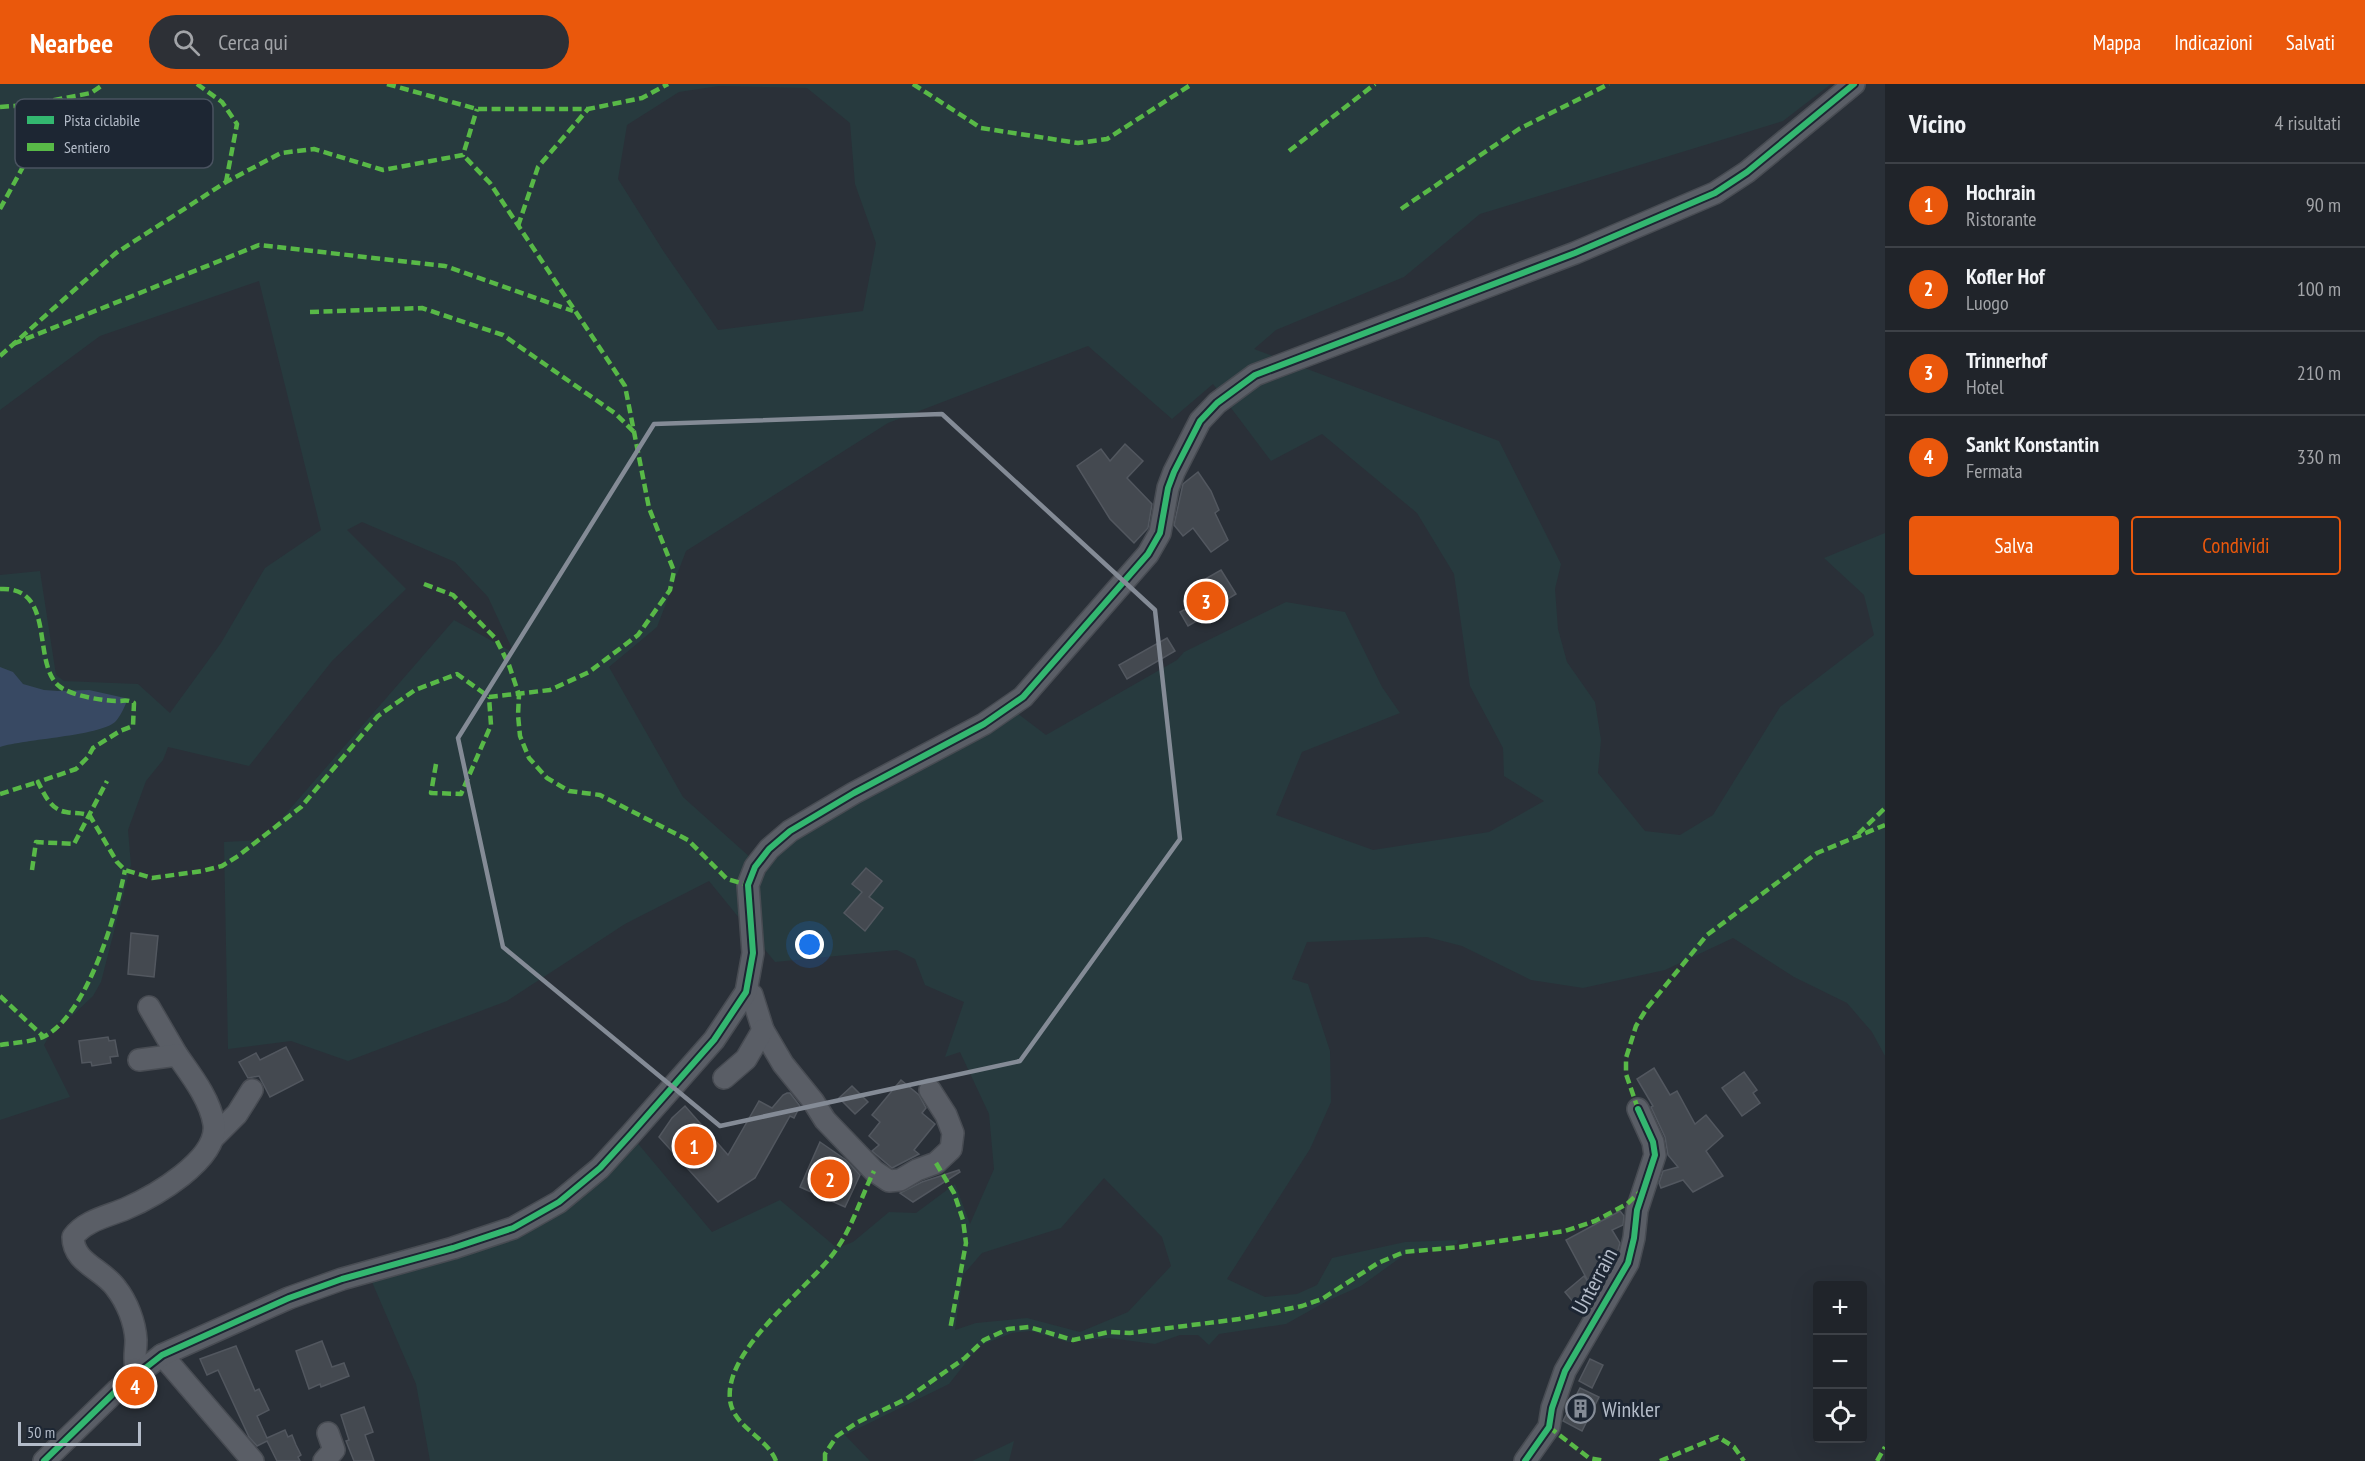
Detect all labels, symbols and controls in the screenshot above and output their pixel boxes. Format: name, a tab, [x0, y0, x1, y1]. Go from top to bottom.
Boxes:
search box	[149, 15, 569, 69]
text: Nearbee	[30, 24, 113, 61]
icon: search	[170, 26, 203, 59]
text: Cerca qui	[218, 28, 288, 56]
text: Mappa	[2093, 29, 2141, 56]
text: Indicazioni	[2174, 29, 2253, 56]
text: Salvati	[2286, 29, 2335, 56]
legend	[15, 99, 213, 168]
text: Vicino	[1909, 107, 1966, 140]
text: Pista ciclabile	[64, 110, 140, 130]
text: 4 risultati	[2275, 110, 2341, 136]
text: Sentiero	[64, 137, 110, 157]
text: Hochrain	[1966, 178, 2035, 206]
text: 1	[1924, 192, 1933, 218]
text: 90 m	[2306, 192, 2341, 218]
text: Ristorante	[1966, 206, 2037, 232]
text: Kofler Hof	[1966, 262, 2045, 290]
text: 2	[1924, 276, 1933, 302]
text: 100 m	[2297, 276, 2341, 302]
text: Luogo	[1966, 290, 2009, 316]
text: Trinnerhof	[1966, 346, 2047, 374]
text: 3	[1924, 360, 1933, 386]
text: 210 m	[2297, 360, 2341, 386]
text: Hotel	[1966, 374, 2004, 400]
text: Sankt Konstantin	[1966, 430, 2099, 458]
text: 4	[1924, 444, 1933, 470]
text: 330 m	[2297, 444, 2341, 470]
text: Fermata	[1966, 458, 2023, 484]
button: Salva	[1909, 516, 2119, 575]
button: Condividi	[2131, 516, 2341, 575]
pin: 3	[1186, 578, 1226, 624]
your location	[795, 930, 824, 959]
pin: 1	[674, 1124, 714, 1168]
pin: 2	[810, 1156, 850, 1202]
street label: Unterrain	[1565, 1243, 1623, 1319]
map controls	[1813, 1281, 1867, 1443]
button: +	[1813, 1281, 1867, 1335]
button: −	[1813, 1335, 1867, 1389]
pin: 4	[116, 1364, 154, 1408]
button: locate	[1813, 1389, 1867, 1443]
building icon: Winkler	[1565, 1393, 1597, 1425]
place label: Winkler	[1602, 1395, 1660, 1423]
scale bar	[18, 1419, 141, 1446]
text: 50 m	[27, 1422, 55, 1442]

